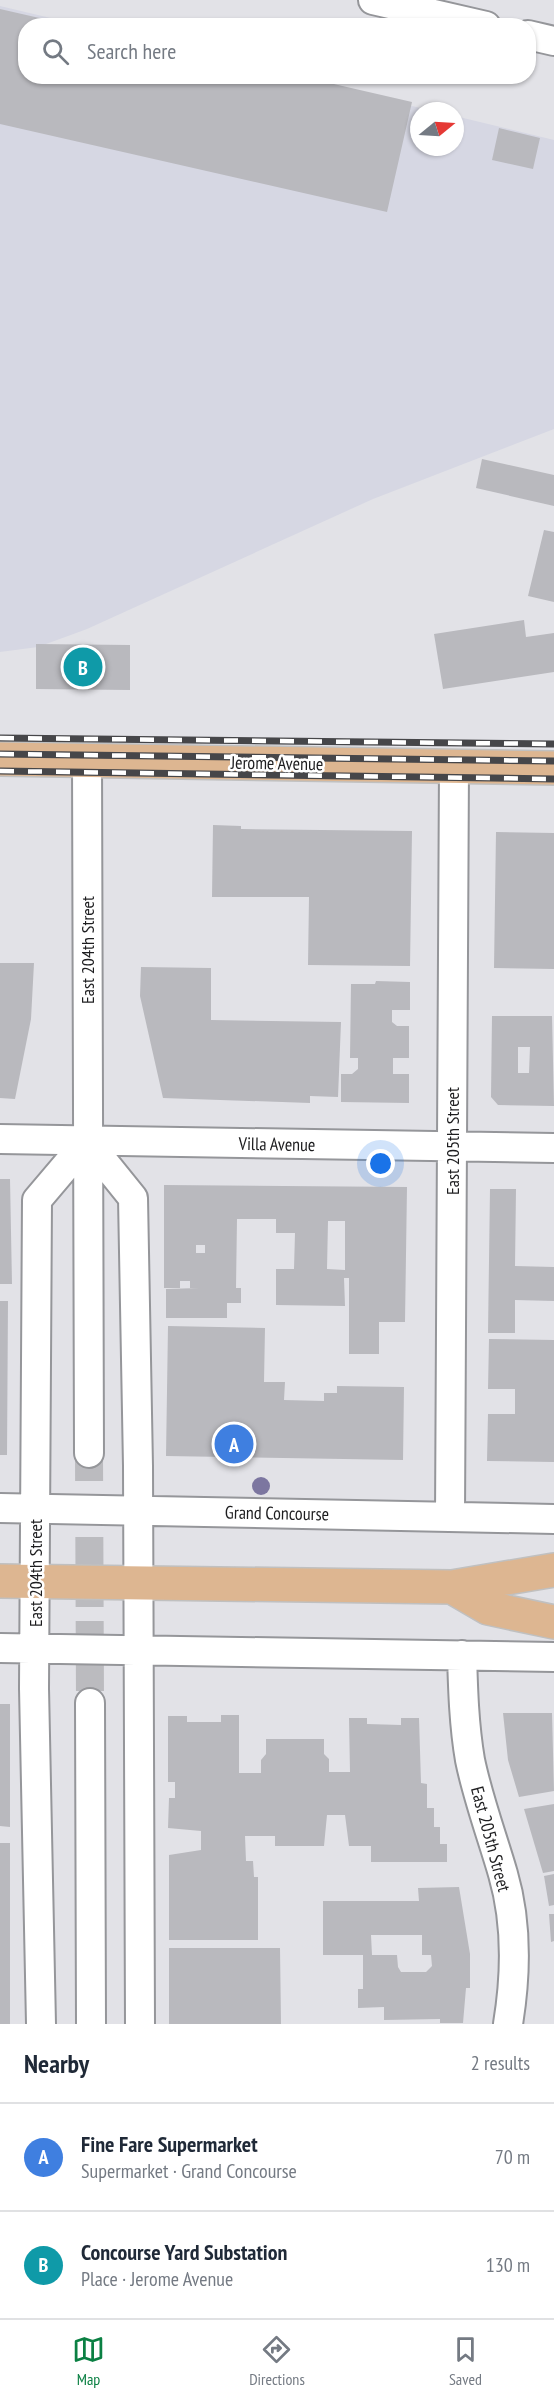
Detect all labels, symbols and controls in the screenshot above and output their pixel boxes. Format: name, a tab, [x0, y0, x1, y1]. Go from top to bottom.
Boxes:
search box	[18, 18, 536, 84]
icon: search	[39, 35, 72, 68]
text: Search here	[87, 37, 176, 65]
north arrow	[410, 102, 464, 156]
pin: B	[64, 644, 103, 690]
street label: Jerome Avenue	[230, 751, 323, 775]
street label: East 204th Street	[76, 896, 99, 1004]
street label: East 205th Street	[441, 1087, 464, 1195]
street label: Villa Avenue	[237, 1132, 316, 1156]
your location	[366, 1149, 395, 1178]
pin: A	[214, 1422, 254, 1466]
street label: Grand Concourse	[225, 1501, 329, 1525]
street label: East 204th Street	[24, 1519, 47, 1627]
street label: East 205th Street	[466, 1784, 516, 1894]
text: Nearby	[24, 2047, 89, 2080]
text: 2 results	[471, 2050, 530, 2076]
text: Fine Fare Supermarket	[81, 2130, 258, 2158]
text: A	[38, 2144, 49, 2170]
text: 70 m	[495, 2144, 530, 2170]
text: Supermarket · Grand Concourse	[81, 2158, 297, 2184]
text: Concourse Yard Substation	[81, 2238, 287, 2266]
text: B	[39, 2252, 48, 2278]
text: 130 m	[486, 2252, 530, 2278]
text: Place · Jerome Avenue	[81, 2266, 233, 2292]
tab: Map	[72, 2333, 105, 2389]
tab: Directions	[249, 2333, 305, 2389]
tab: Saved	[449, 2333, 482, 2389]

